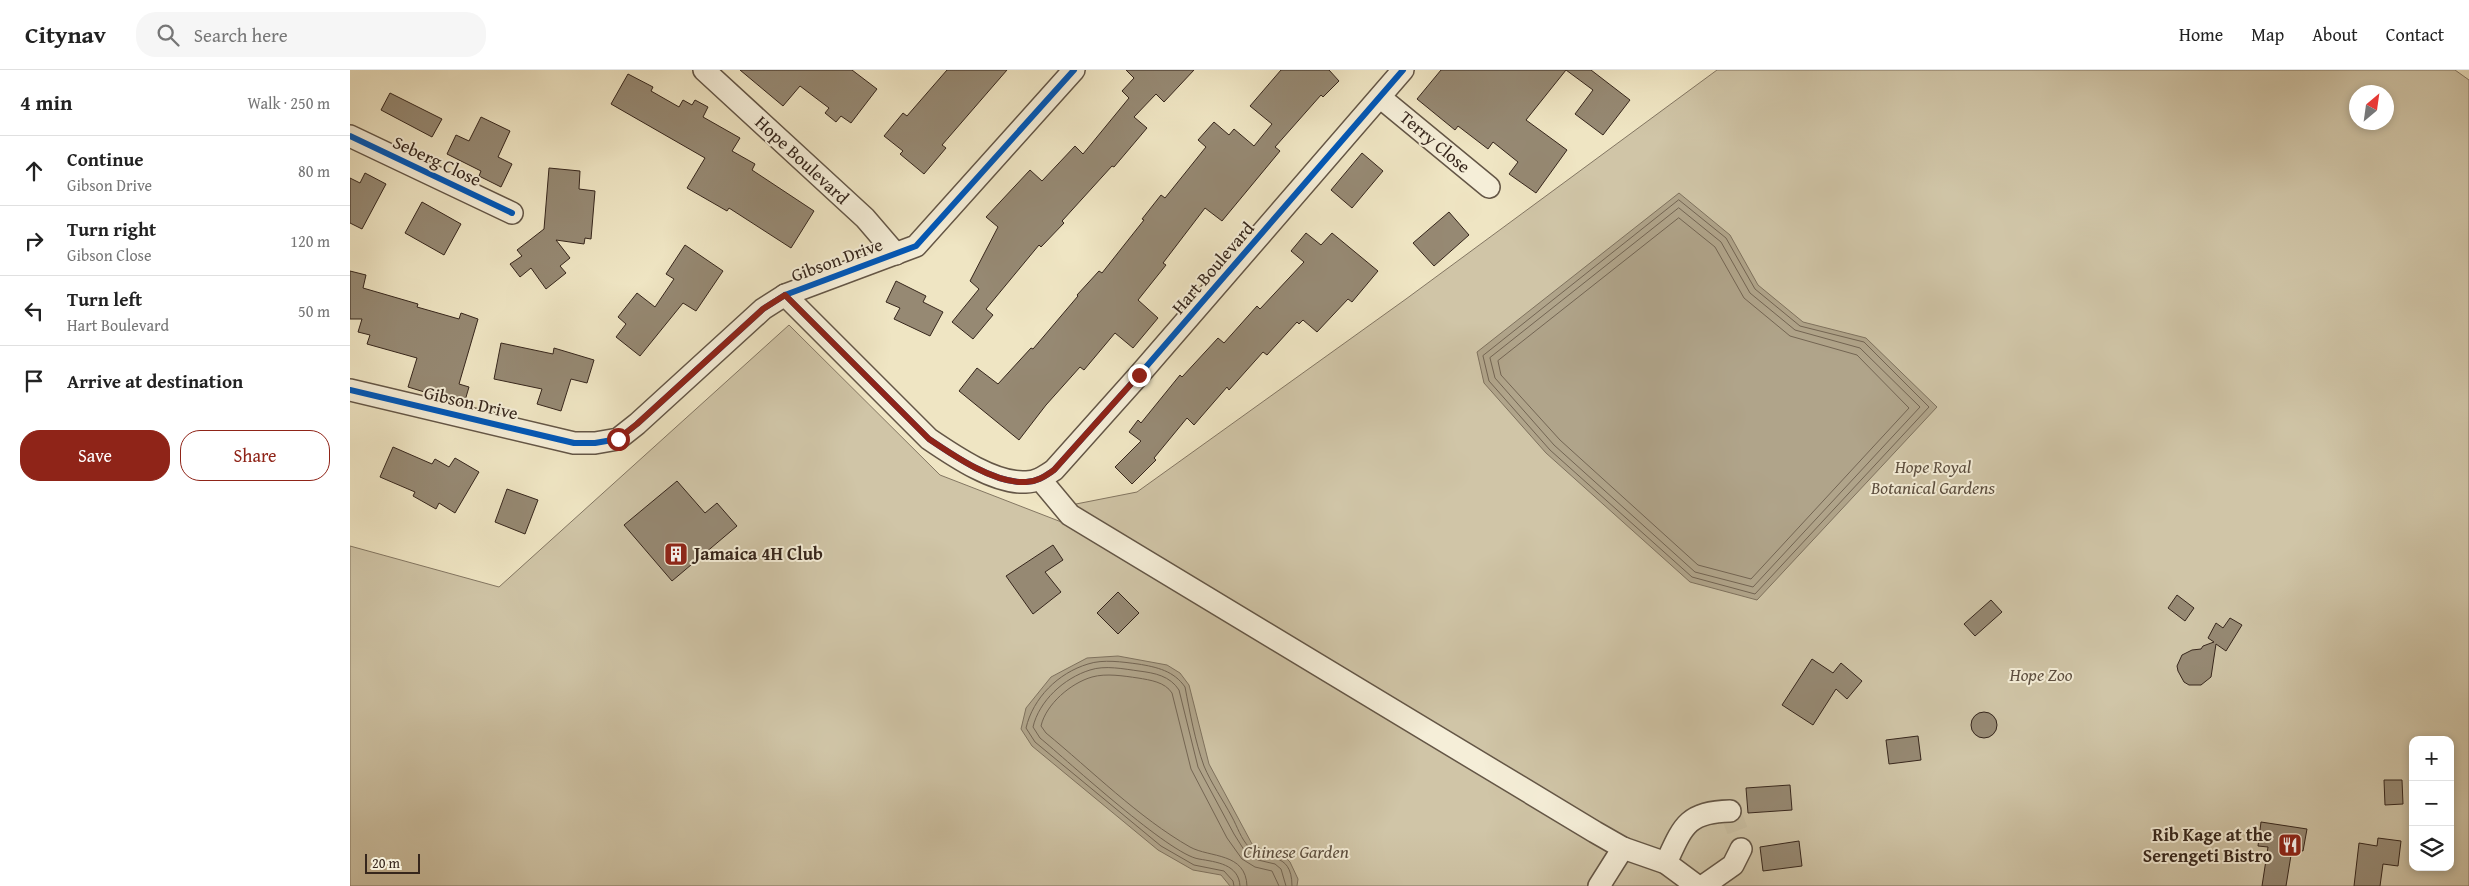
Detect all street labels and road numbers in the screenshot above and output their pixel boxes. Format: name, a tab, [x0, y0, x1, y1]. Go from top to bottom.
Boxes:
street label: Terry Close	[1394, 104, 1477, 179]
street label: Hope Boulevard	[749, 109, 856, 211]
street label: Seberg Close	[388, 128, 486, 193]
street label: Hart Boulevard	[1165, 215, 1261, 320]
street label: Gibson Drive	[787, 230, 886, 289]
street label: Gibson Drive	[421, 379, 521, 426]

